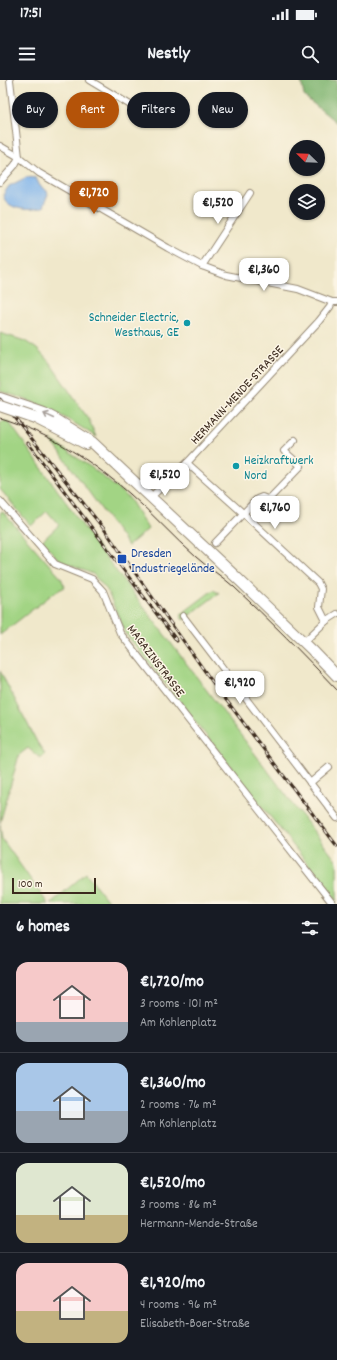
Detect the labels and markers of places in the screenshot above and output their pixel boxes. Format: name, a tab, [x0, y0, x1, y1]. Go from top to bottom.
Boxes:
pin: €1,720	[61, 181, 127, 215]
pin: €1,520	[185, 191, 251, 225]
pin: €1,360	[231, 258, 297, 292]
place label: Schneider Electric, Westhaus, GE	[89, 309, 179, 343]
marker: Schneider Electric, Westhaus, GE	[182, 318, 192, 328]
place label: Heizkraftwerk Nord	[244, 452, 314, 486]
marker: Heizkraftwerk Nord	[231, 461, 241, 471]
pin: €1,520	[132, 463, 198, 497]
pin: €1,760	[242, 496, 308, 530]
place label: Dresden Industriegelände	[131, 545, 215, 579]
marker: Dresden Industriegelände	[116, 553, 128, 565]
pin: €1,920	[207, 671, 273, 705]

